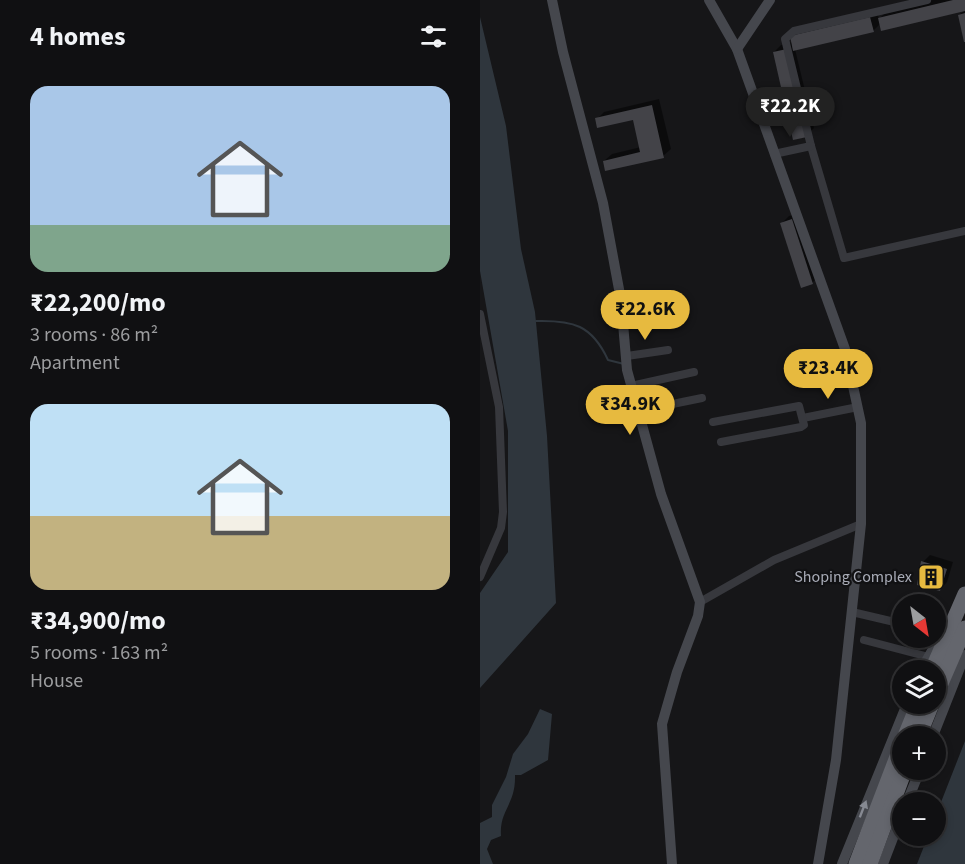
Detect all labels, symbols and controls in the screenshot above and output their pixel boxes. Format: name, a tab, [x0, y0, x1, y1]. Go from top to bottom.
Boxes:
text: 4 homes	[30, 18, 125, 55]
icon: filters	[417, 20, 450, 53]
pin: ₹22.2K	[741, 87, 839, 138]
text: ₹22.2K	[760, 92, 820, 120]
icon: home	[186, 125, 294, 233]
text: ₹22,200/mo	[30, 284, 166, 321]
pin: ₹22.6K	[596, 290, 694, 341]
text: ₹22.6K	[615, 295, 675, 323]
text: 3 rooms · 86 m²	[30, 321, 158, 349]
text: Apartment	[30, 349, 120, 377]
pin: ₹23.4K	[779, 349, 877, 400]
text: ₹23.4K	[798, 354, 858, 382]
pin: ₹34.9K	[581, 385, 679, 436]
text: ₹34.9K	[600, 390, 660, 418]
icon: home	[186, 443, 294, 551]
building icon: Shoping Complex	[916, 562, 946, 592]
place label: Shoping Complex	[794, 566, 912, 588]
north arrow	[892, 594, 946, 648]
map controls	[892, 594, 946, 846]
text: ₹34,900/mo	[30, 602, 166, 639]
text: 5 rooms · 163 m²	[30, 639, 168, 667]
button: layers	[892, 660, 946, 714]
text: House	[30, 667, 83, 695]
button: +	[892, 726, 946, 780]
button: −	[892, 792, 946, 846]
one-way arrow	[858, 800, 868, 818]

